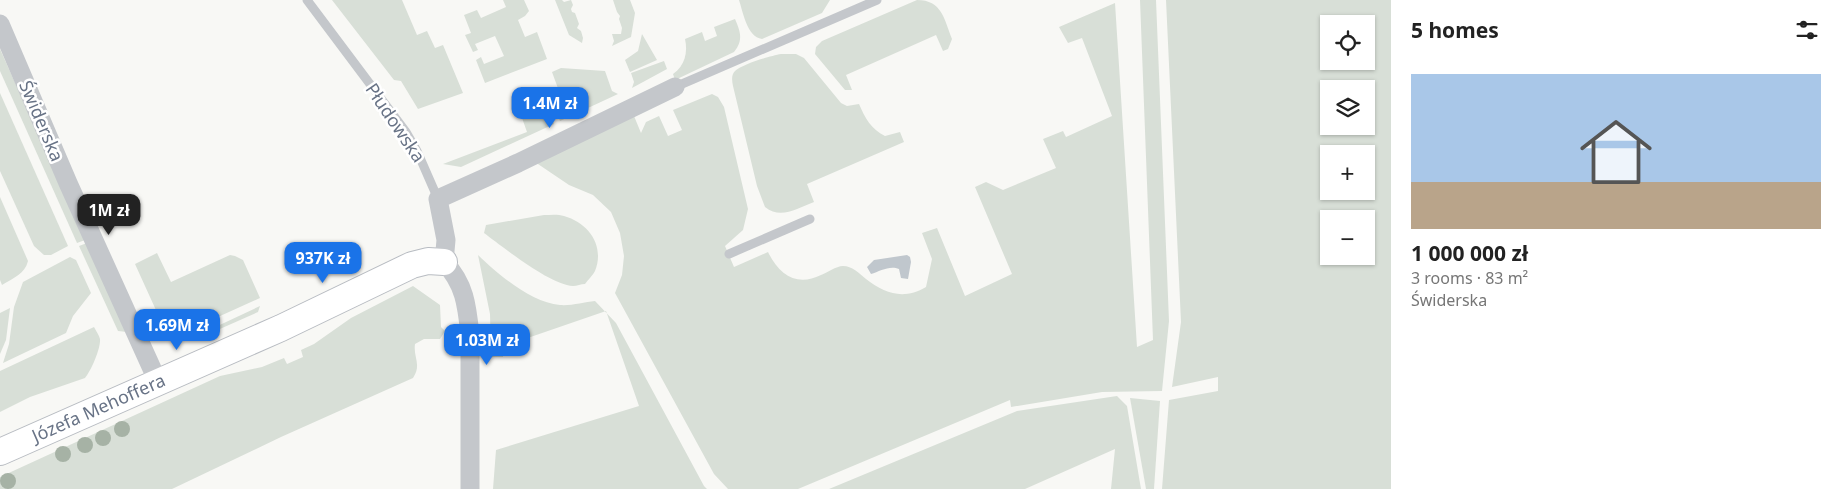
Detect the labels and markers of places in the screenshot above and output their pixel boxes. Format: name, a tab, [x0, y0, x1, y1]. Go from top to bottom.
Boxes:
pin: 1.4M zł	[504, 86, 596, 129]
pin: 1M zł	[74, 194, 144, 236]
pin: 937K zł	[277, 242, 369, 284]
pin: 1.69M zł	[125, 308, 229, 351]
pin: 1.03M zł	[435, 324, 539, 366]

